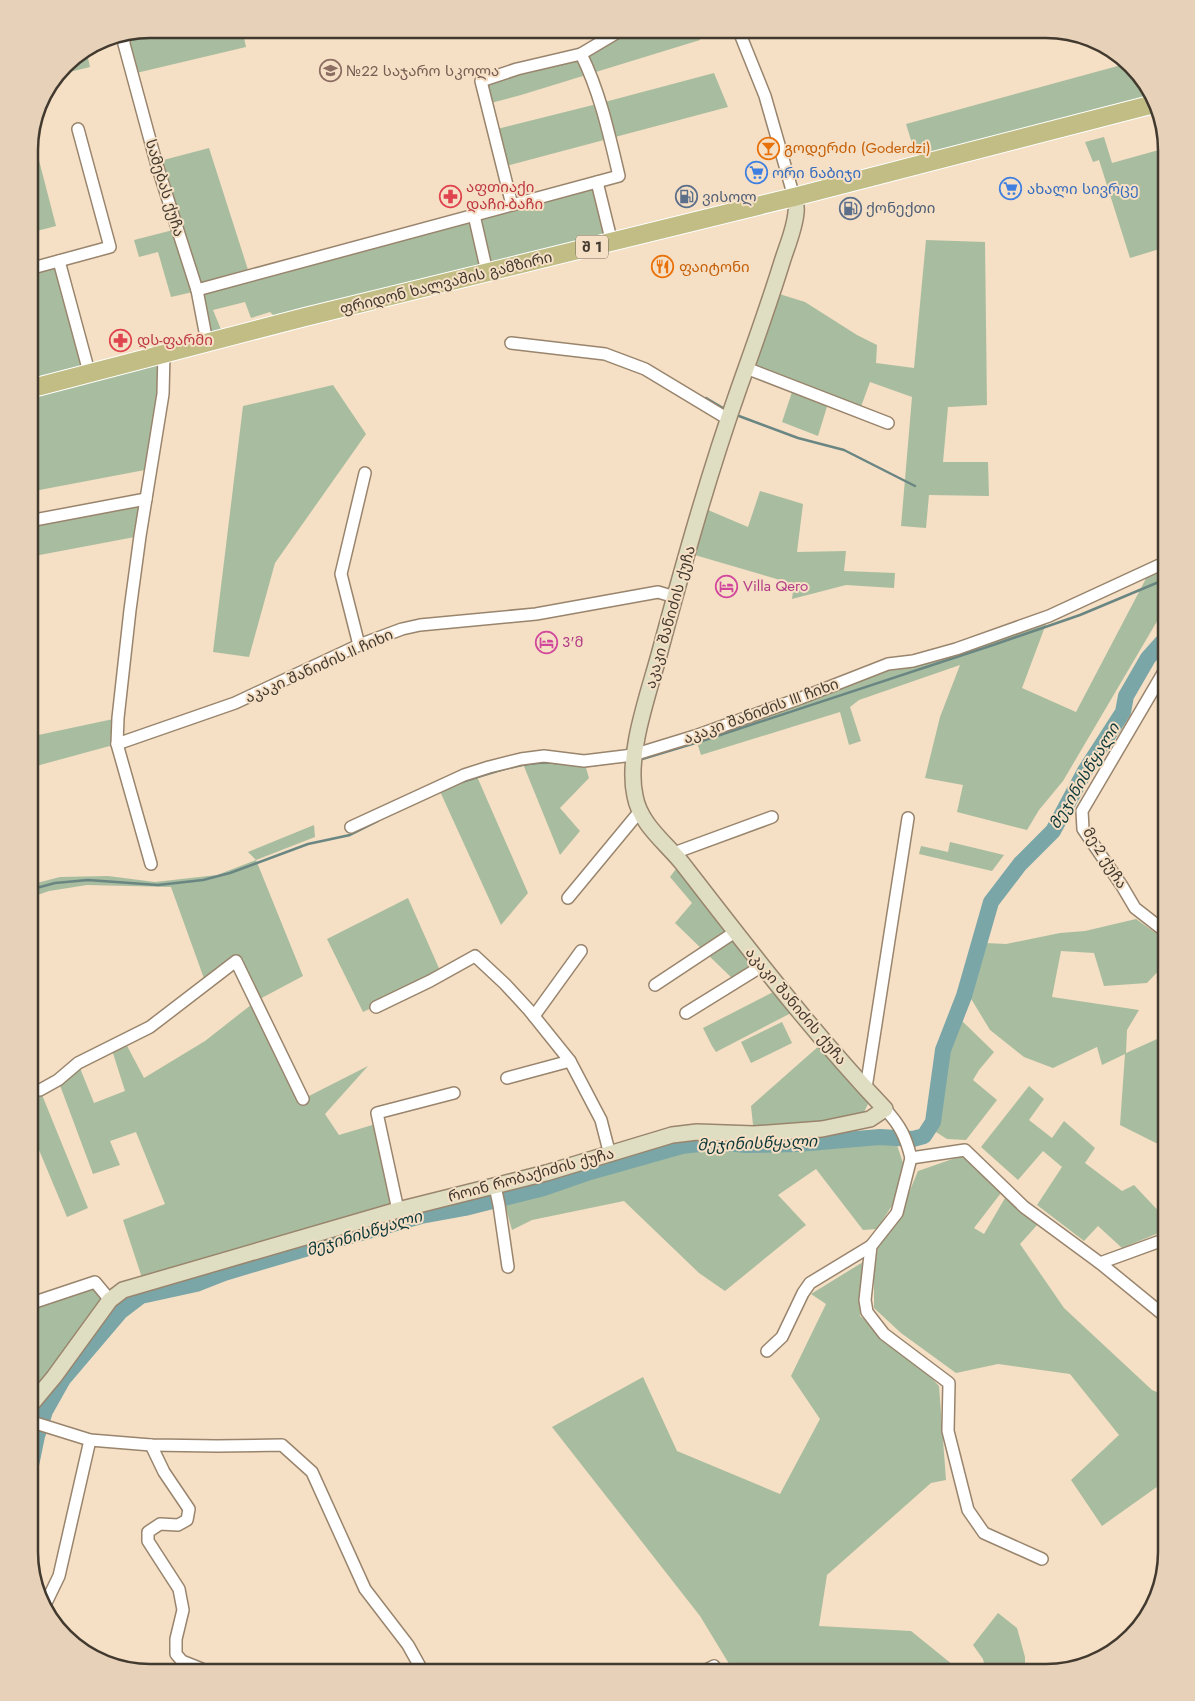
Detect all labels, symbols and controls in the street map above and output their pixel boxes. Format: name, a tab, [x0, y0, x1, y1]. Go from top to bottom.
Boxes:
school or university icon: №22 საჯარო სკოლა	[318, 59, 342, 83]
place label: №22 საჯარო სკოლა	[346, 60, 499, 82]
bar icon: გოდერძი (Goderdzi)	[756, 136, 780, 160]
street label: სამებას ქუჩა	[140, 137, 190, 239]
place label: გოდერძი (Goderdzi)	[784, 137, 931, 159]
supermarket icon: ორი ნაბიჯი	[744, 161, 768, 185]
place label: ორი ნაბიჯი	[772, 162, 861, 184]
place label: აფთიაქი დაჩი-ბაჩი	[466, 176, 543, 215]
supermarket icon: ახალი სივრცე	[999, 177, 1023, 201]
place label: ახალი სივრცე	[1027, 178, 1139, 200]
pharmacy icon: აფთიაქი დაჩი-ბაჩი	[438, 184, 462, 208]
fuel station icon: ვისოლ	[674, 185, 698, 209]
place label: ვისოლ	[702, 186, 757, 208]
fuel station icon: ქონექთი	[838, 196, 862, 220]
place label: ქონექთი	[866, 197, 935, 219]
road number: შ 1	[576, 236, 608, 258]
street label: ფრიდონ ხალვაშის გამზირი	[337, 246, 555, 320]
restaurant icon: ფაიტონი	[651, 255, 675, 279]
place label: ფაიტონი	[679, 256, 750, 278]
pharmacy icon: დს-ფარმი	[109, 328, 133, 352]
place label: დს-ფარმი	[137, 329, 213, 351]
street label: აკაკი შანიძის ქუჩა	[639, 543, 701, 691]
hotel icon: Villa Qero	[715, 574, 739, 598]
place label: Villa Qero	[743, 575, 808, 597]
street label: აკაკი შანიძის II ჩიხი	[241, 623, 397, 709]
hotel icon: 3'მ	[534, 630, 558, 654]
place label: 3'მ	[562, 631, 584, 653]
street label: აკაკი შანიძის III ჩიხი	[680, 673, 842, 749]
water label: მეჯინისწყალი	[1043, 718, 1125, 833]
street label: მე-2 ქუჩა	[1077, 823, 1133, 893]
street label: აკაკი შანიძის ქუჩა	[740, 942, 852, 1070]
water label: მეჯინისწყალი	[697, 1129, 818, 1157]
street label: როინ რობაქიძის ქუჩა	[446, 1142, 616, 1208]
water label: მეჯინისწყალი	[303, 1204, 426, 1262]

